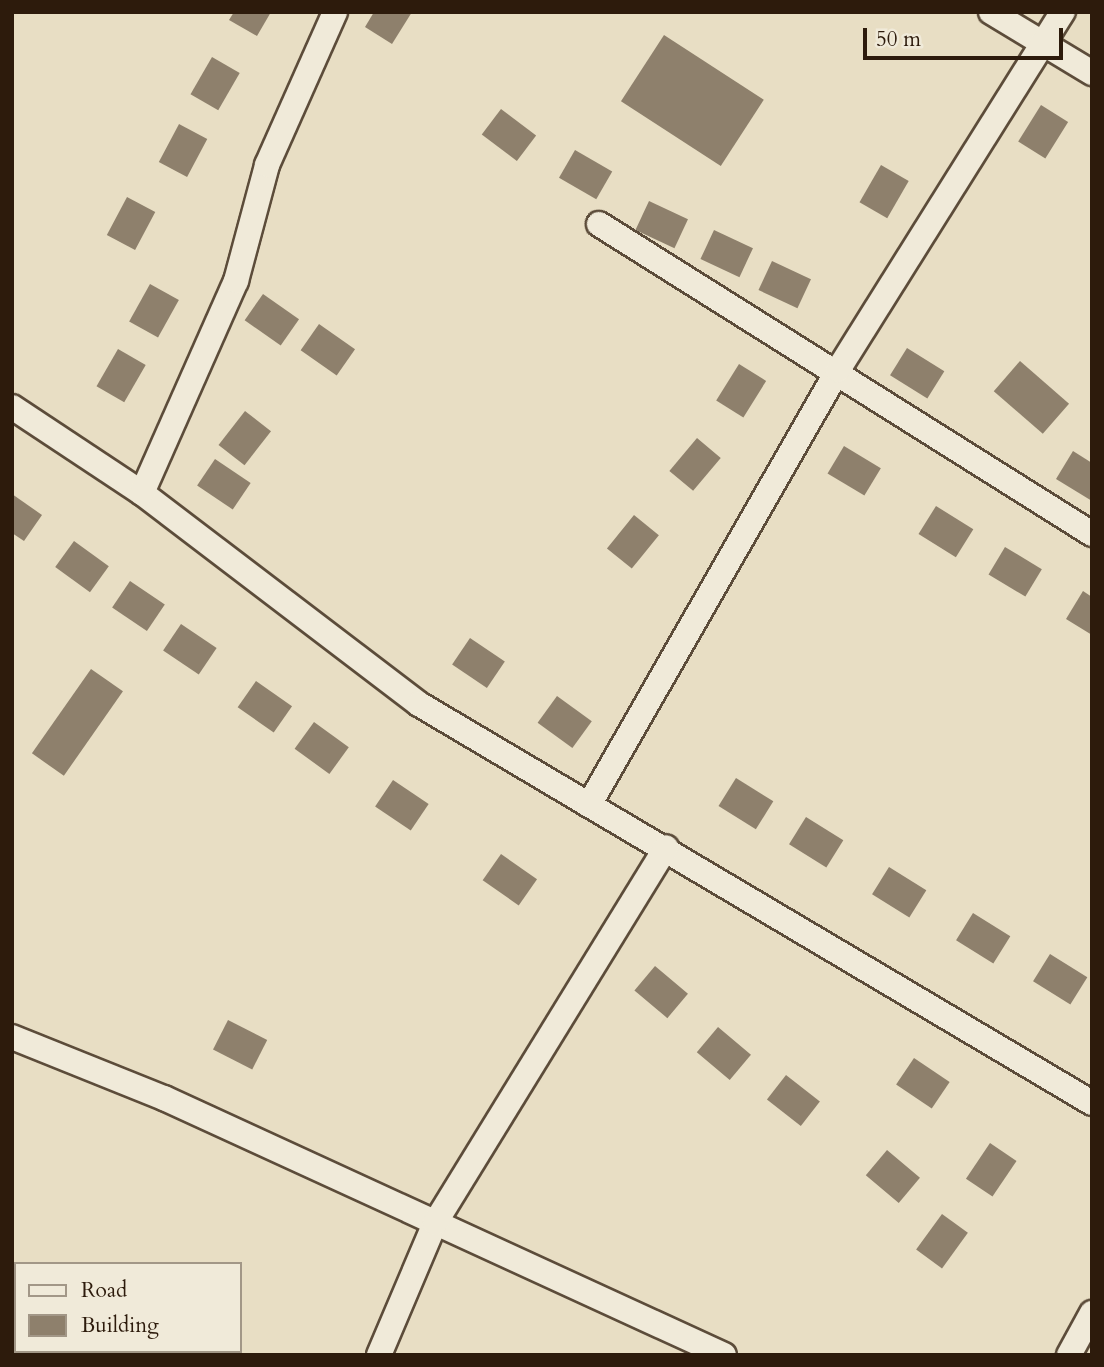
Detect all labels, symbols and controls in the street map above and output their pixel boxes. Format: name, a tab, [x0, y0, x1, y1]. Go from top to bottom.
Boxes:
scale bar	[866, 14, 1066, 58]
text: 50 m	[876, 25, 921, 54]
legend	[14, 1262, 242, 1353]
text: Road	[81, 1276, 127, 1305]
text: Building	[81, 1311, 159, 1340]

